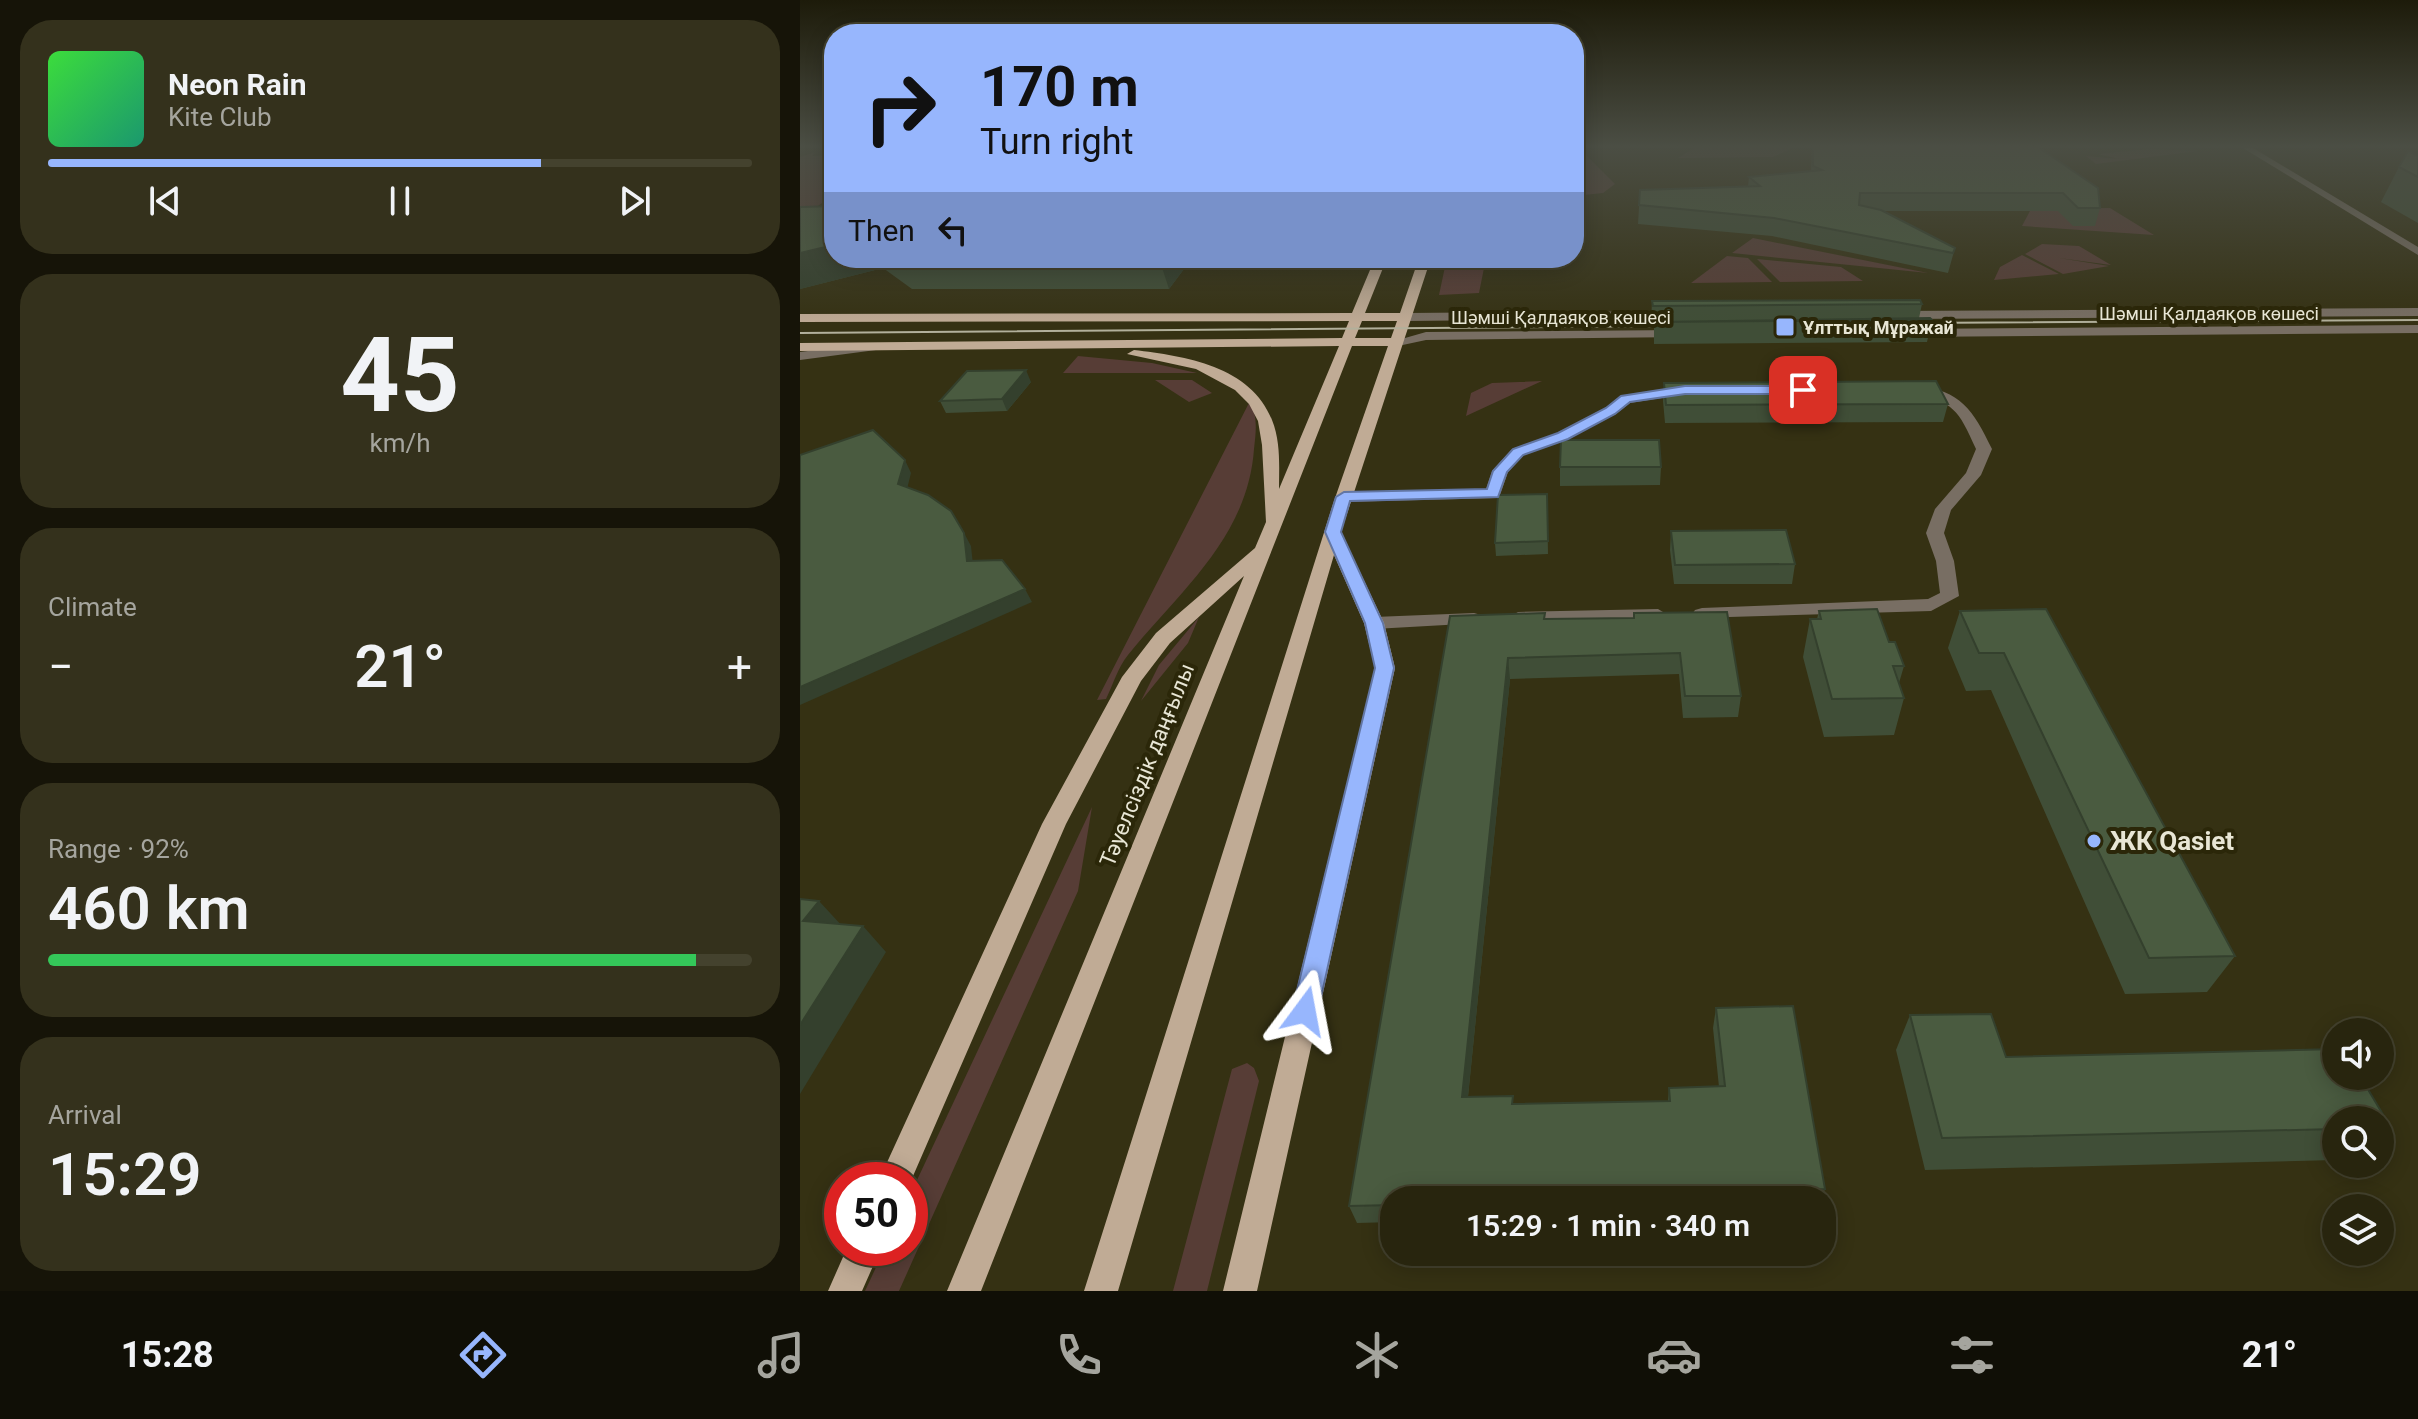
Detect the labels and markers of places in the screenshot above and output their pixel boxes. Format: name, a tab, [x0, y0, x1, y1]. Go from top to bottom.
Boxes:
marker: Ұлттық Мұражай	[1774, 316, 1796, 338]
place label: Ұлттық Мұражай	[1803, 317, 1954, 338]
pin	[1769, 356, 1837, 424]
place label: ЖК Qasiet	[2110, 826, 2234, 856]
marker: ЖК Qasiet	[2085, 832, 2103, 850]

